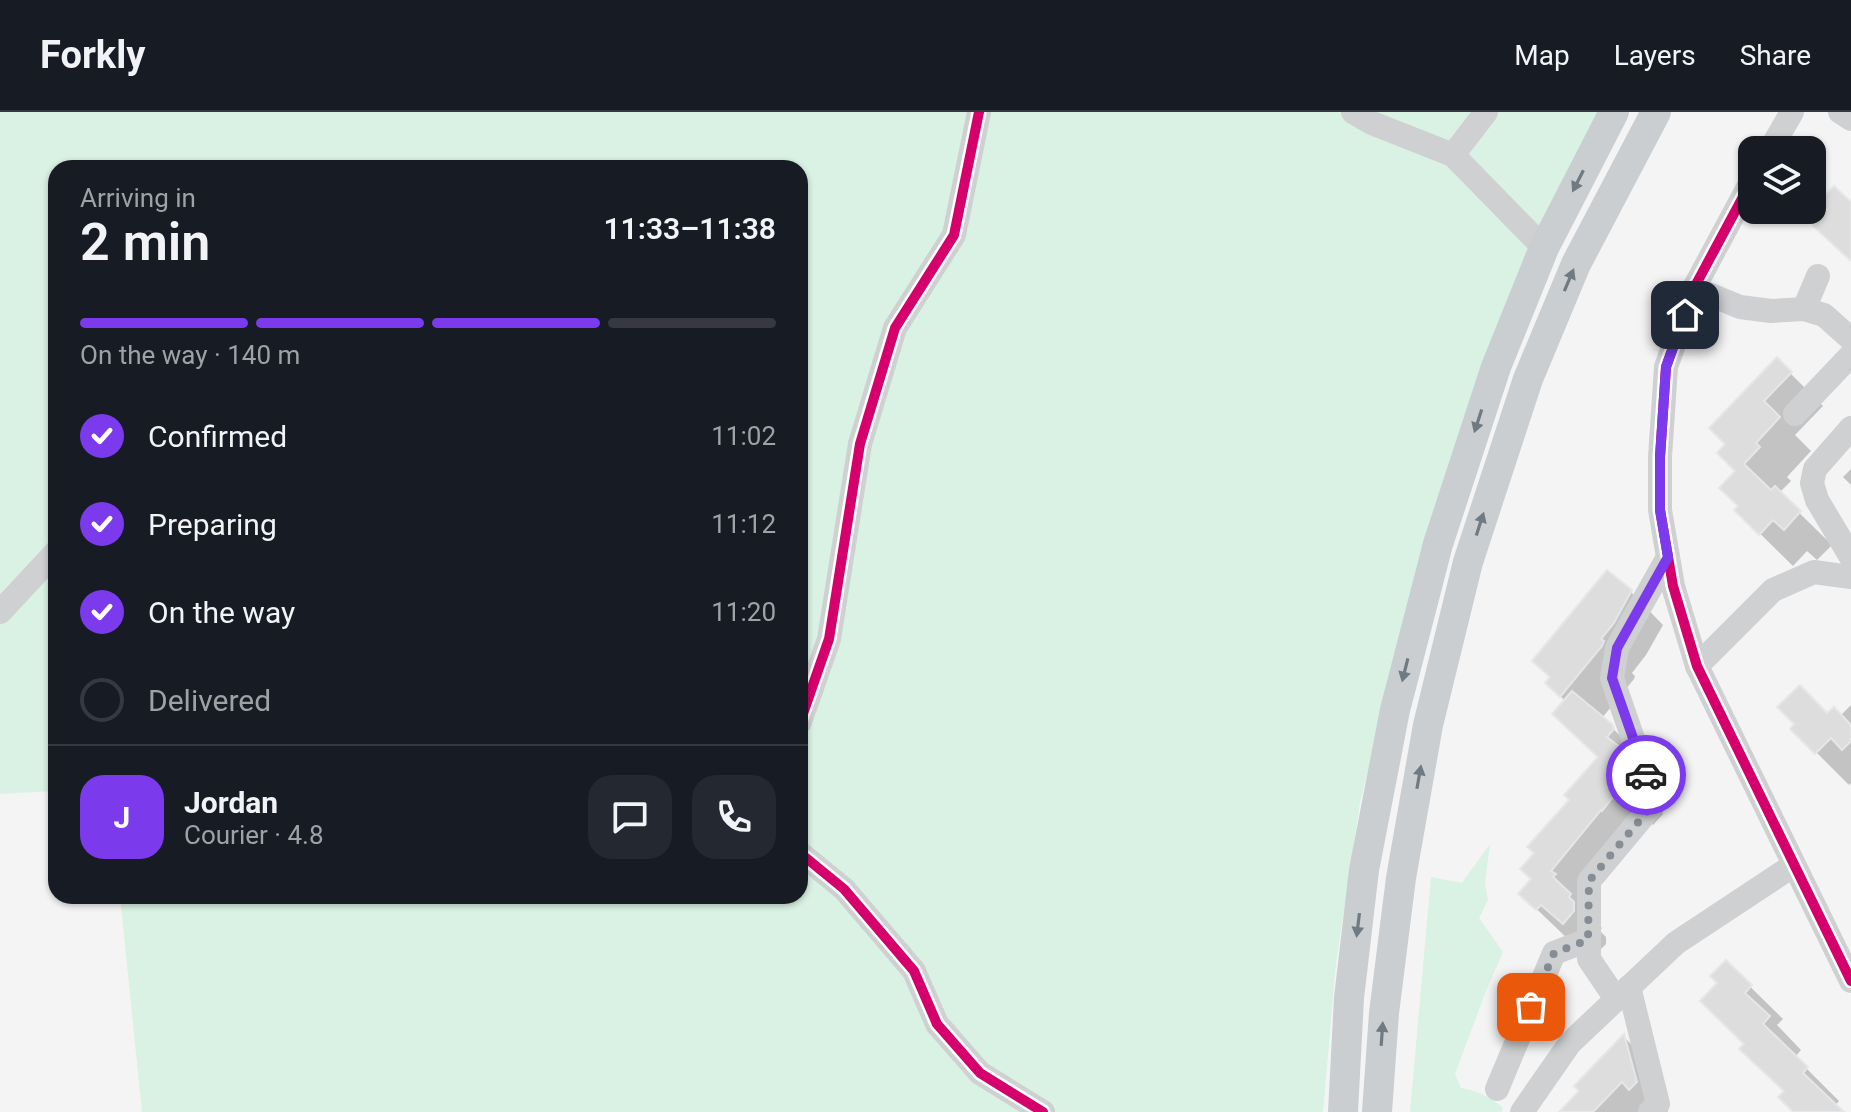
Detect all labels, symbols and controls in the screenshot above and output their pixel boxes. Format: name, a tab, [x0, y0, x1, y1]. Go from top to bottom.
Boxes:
text: Forkly	[40, 33, 145, 77]
text: Map	[1514, 39, 1570, 72]
text: Layers	[1614, 39, 1696, 72]
text: Share	[1740, 39, 1811, 72]
map controls	[1738, 136, 1826, 224]
button: layers	[1738, 136, 1826, 224]
one-way arrow	[1572, 170, 1585, 193]
text: Arriving in	[80, 183, 196, 213]
text: 11:33–11:38	[603, 211, 776, 246]
text: 2 min	[80, 212, 210, 273]
one-way arrow	[1563, 268, 1576, 292]
pin	[1651, 281, 1719, 349]
icon: home	[1663, 293, 1707, 337]
text: On the way · 140 m	[80, 340, 300, 370]
one-way arrow	[1471, 409, 1484, 433]
icon: check	[80, 414, 124, 458]
text: Confirmed	[148, 419, 287, 454]
text: 11:02	[711, 421, 776, 451]
icon: check	[80, 502, 124, 546]
text: Preparing	[148, 507, 277, 542]
text: 11:12	[711, 509, 776, 539]
one-way arrow	[1475, 512, 1487, 536]
icon: check	[80, 590, 124, 634]
text: On the way	[148, 595, 295, 630]
text: 11:20	[711, 597, 776, 627]
one-way arrow	[1399, 658, 1411, 683]
text: Delivered	[148, 683, 271, 718]
courier	[1606, 735, 1686, 815]
icon: car	[1624, 753, 1668, 797]
one-way arrow	[1414, 764, 1426, 789]
button: chat	[588, 775, 672, 859]
button: phone	[692, 775, 776, 859]
text: Jordan	[184, 785, 278, 820]
text: J	[114, 800, 130, 835]
text: Courier · 4.8	[184, 820, 324, 850]
one-way arrow	[1351, 913, 1364, 938]
pin	[1497, 973, 1565, 1041]
icon: bag	[1509, 985, 1553, 1029]
one-way arrow	[1376, 1021, 1389, 1046]

